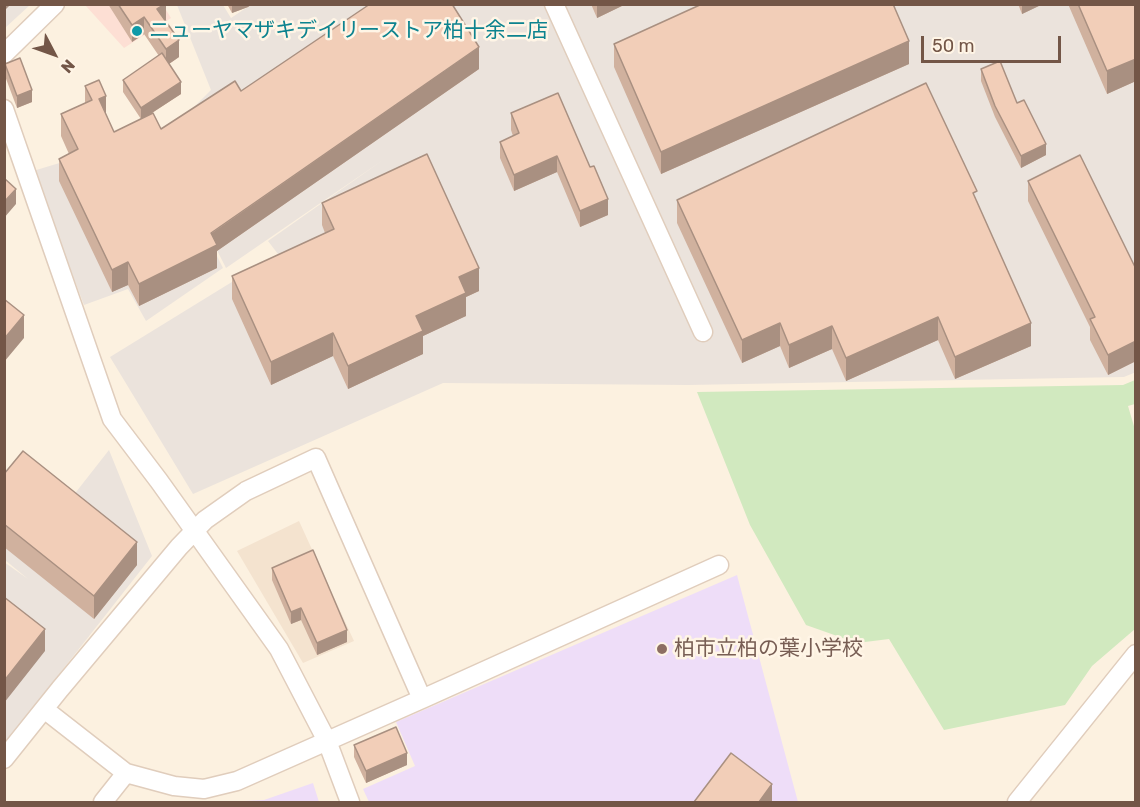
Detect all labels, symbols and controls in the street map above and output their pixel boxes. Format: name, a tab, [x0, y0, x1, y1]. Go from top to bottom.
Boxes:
place label: ニューヤマザキデイリーストア柏十余二店	[149, 18, 548, 44]
north arrow	[24, 24, 84, 84]
marker: ニューヤマザキデイリーストア柏十余二店	[130, 24, 144, 38]
scale bar	[924, 24, 1064, 62]
text: 50 m	[932, 35, 975, 57]
text: N	[57, 56, 79, 77]
place label: 柏市立柏の葉小学校	[674, 636, 863, 662]
marker: 柏市立柏の葉小学校	[655, 642, 669, 656]

